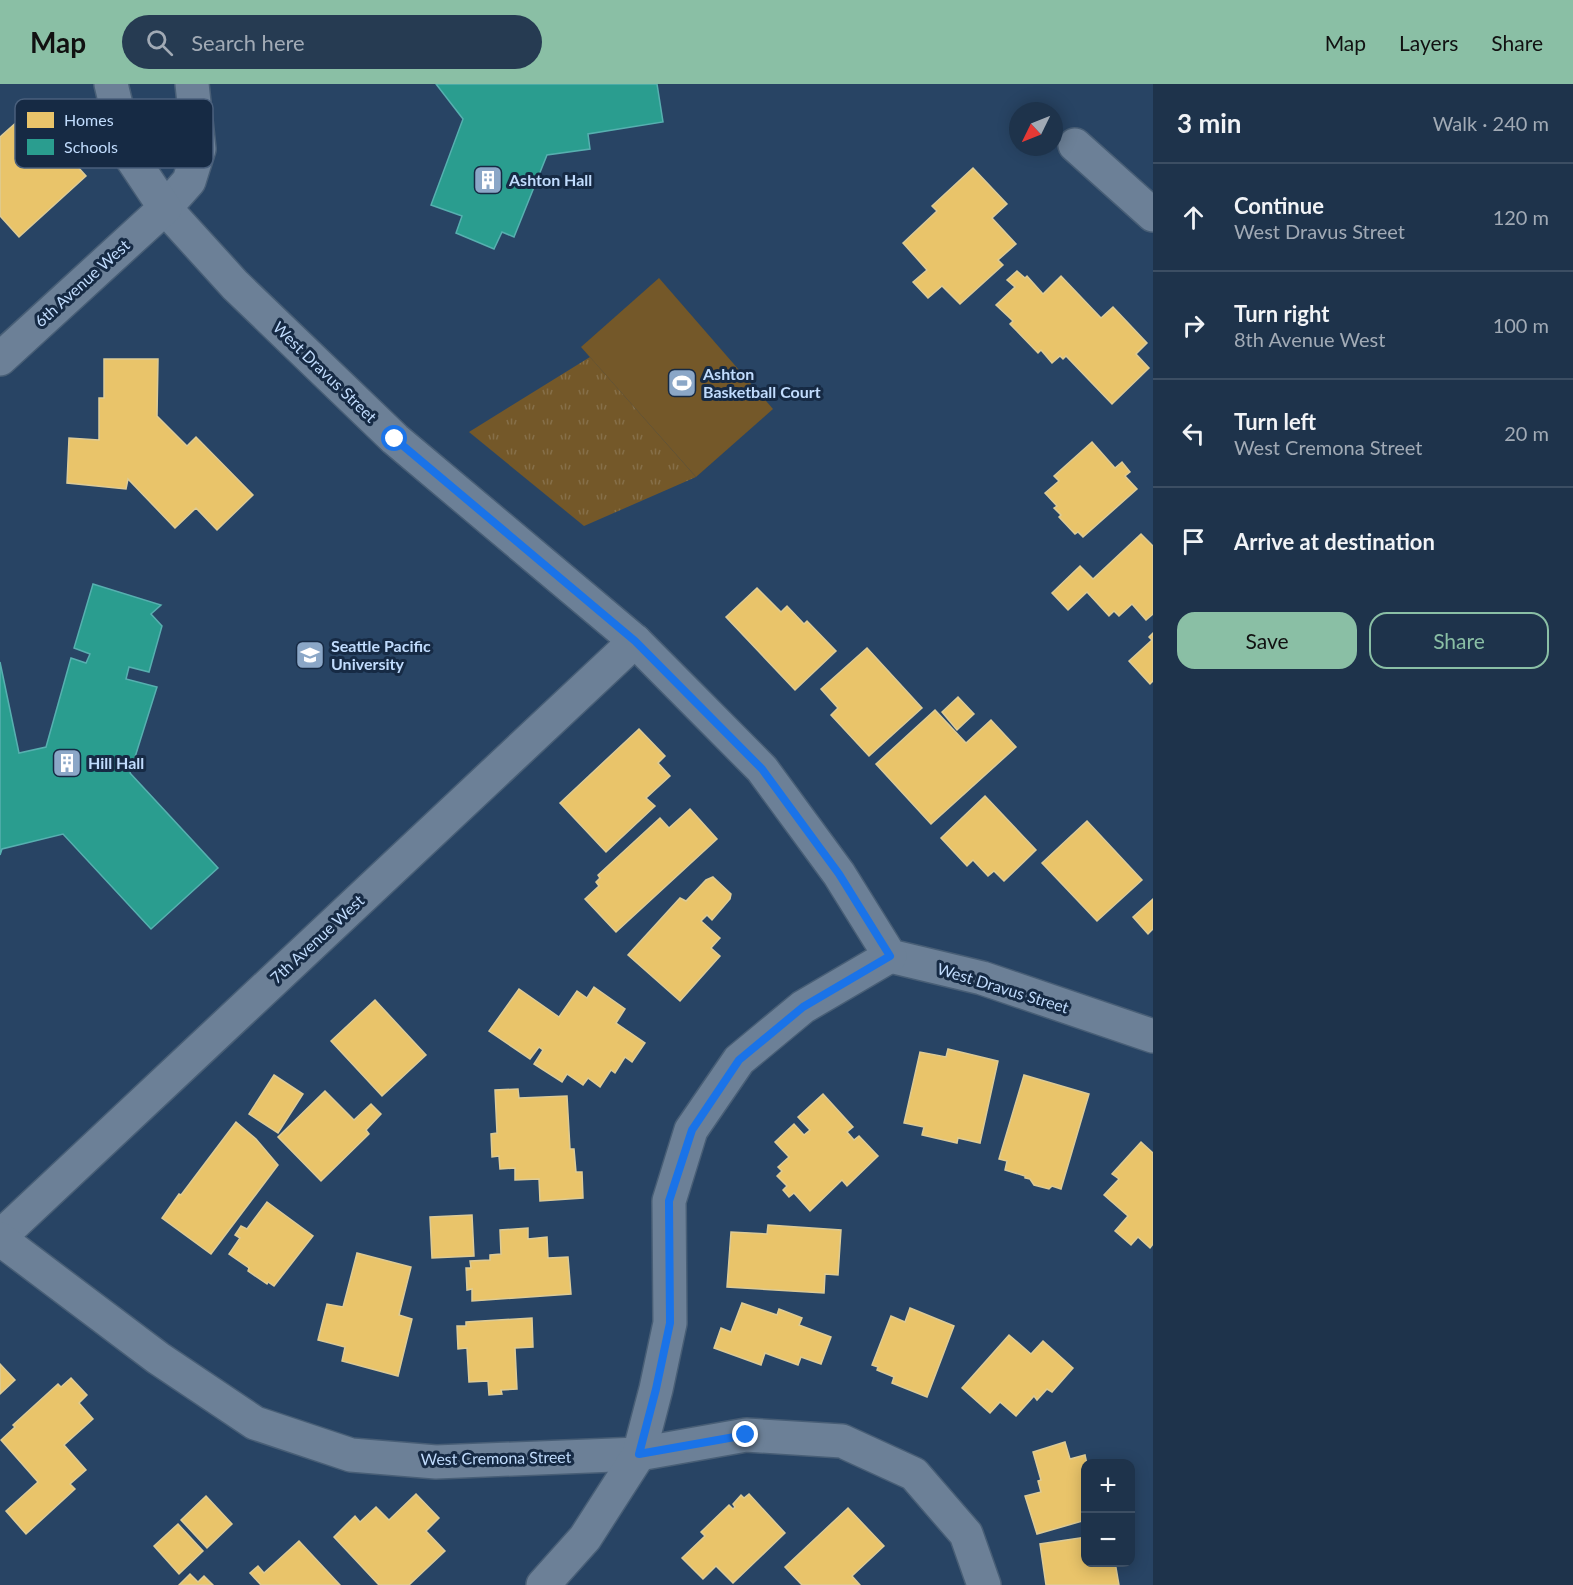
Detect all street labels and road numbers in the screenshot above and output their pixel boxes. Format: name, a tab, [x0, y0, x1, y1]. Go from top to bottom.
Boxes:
street label: 6th Avenue West	[30, 235, 133, 330]
street label: West Dravus Street	[270, 317, 381, 426]
street label: 7th Avenue West	[266, 890, 368, 987]
street label: West Dravus Street	[935, 958, 1072, 1017]
street label: West Cremona Street	[420, 1447, 572, 1468]

